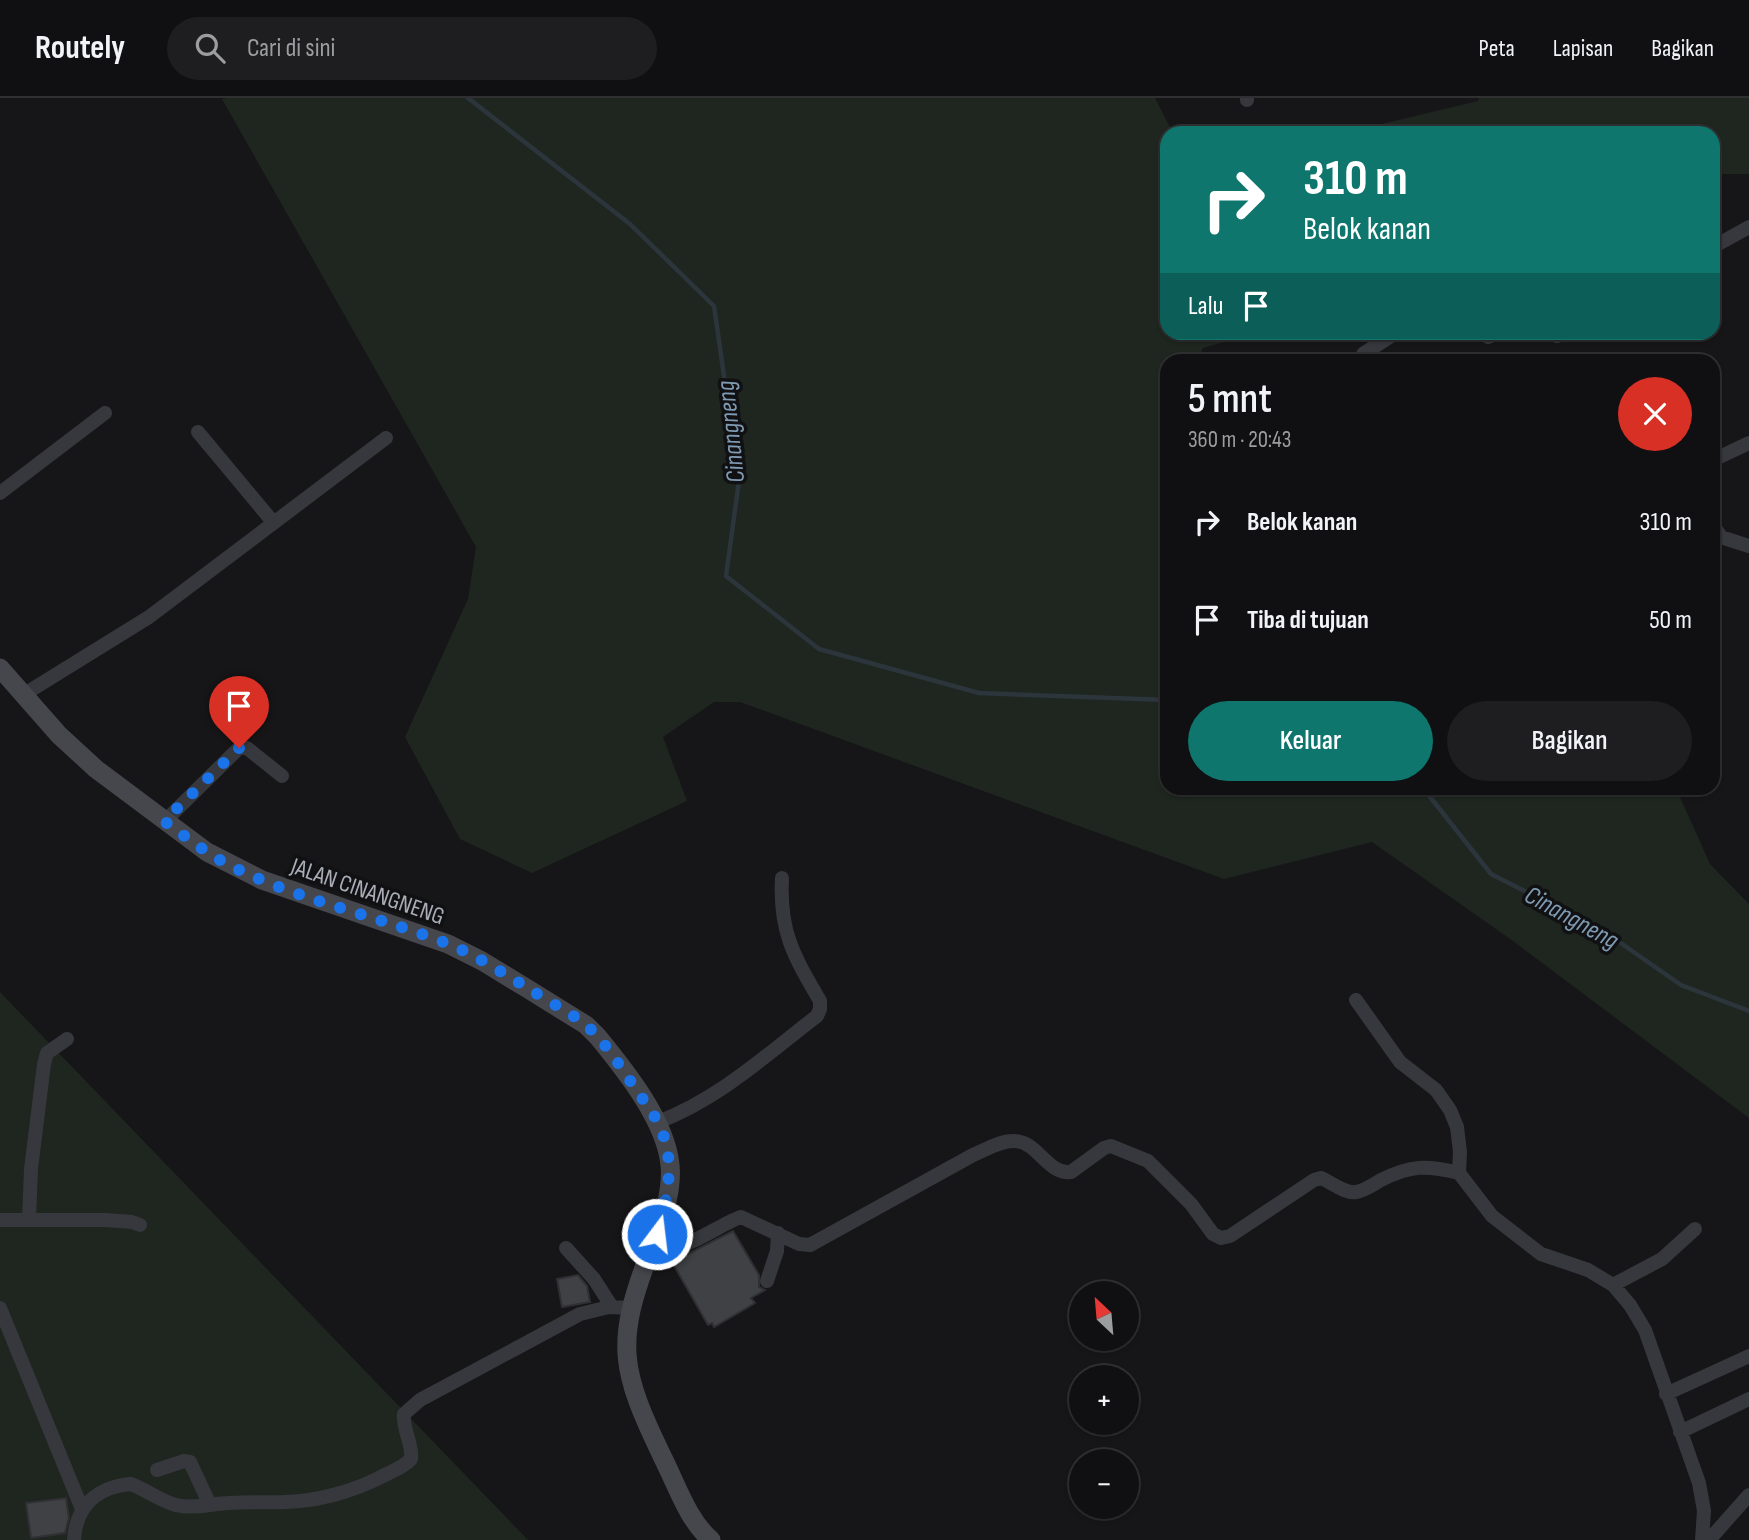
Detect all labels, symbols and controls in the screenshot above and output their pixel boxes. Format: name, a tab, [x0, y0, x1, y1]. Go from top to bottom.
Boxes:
search box	[167, 17, 657, 80]
text: Routely	[35, 28, 125, 68]
icon: search	[191, 29, 229, 67]
text: Cari di sini	[247, 33, 335, 64]
text: Peta	[1479, 34, 1515, 63]
text: Lapisan	[1553, 34, 1613, 63]
text: Bagikan	[1651, 34, 1714, 63]
text: 310 m	[1303, 150, 1408, 209]
icon: right	[1188, 154, 1279, 245]
text: Belok kanan	[1303, 210, 1431, 249]
icon: arrive	[1237, 287, 1275, 325]
text: Lalu	[1188, 291, 1223, 322]
text: 5 mnt	[1188, 374, 1272, 425]
button: close	[1618, 377, 1692, 451]
water label: Cinangneng	[711, 379, 752, 484]
text: 360 m · 20:43	[1188, 426, 1291, 454]
icon: right	[1188, 503, 1226, 541]
text: Belok kanan	[1247, 507, 1357, 538]
text: 310 m	[1640, 507, 1692, 538]
icon: arrive	[1188, 601, 1226, 639]
text: Tiba di tujuan	[1247, 605, 1369, 636]
text: 50 m	[1649, 605, 1692, 636]
pin	[209, 676, 269, 748]
icon: arrive	[220, 687, 258, 725]
button: Keluar	[1188, 701, 1433, 781]
button: Bagikan	[1447, 701, 1692, 781]
street label: JALAN CINANGNENG	[286, 851, 448, 931]
water label: Cinangneng	[1519, 880, 1624, 957]
position arrow	[620, 1197, 694, 1271]
north arrow	[1069, 1281, 1139, 1351]
map controls	[1069, 1281, 1139, 1519]
button: +	[1069, 1365, 1139, 1435]
button: −	[1069, 1449, 1139, 1519]

